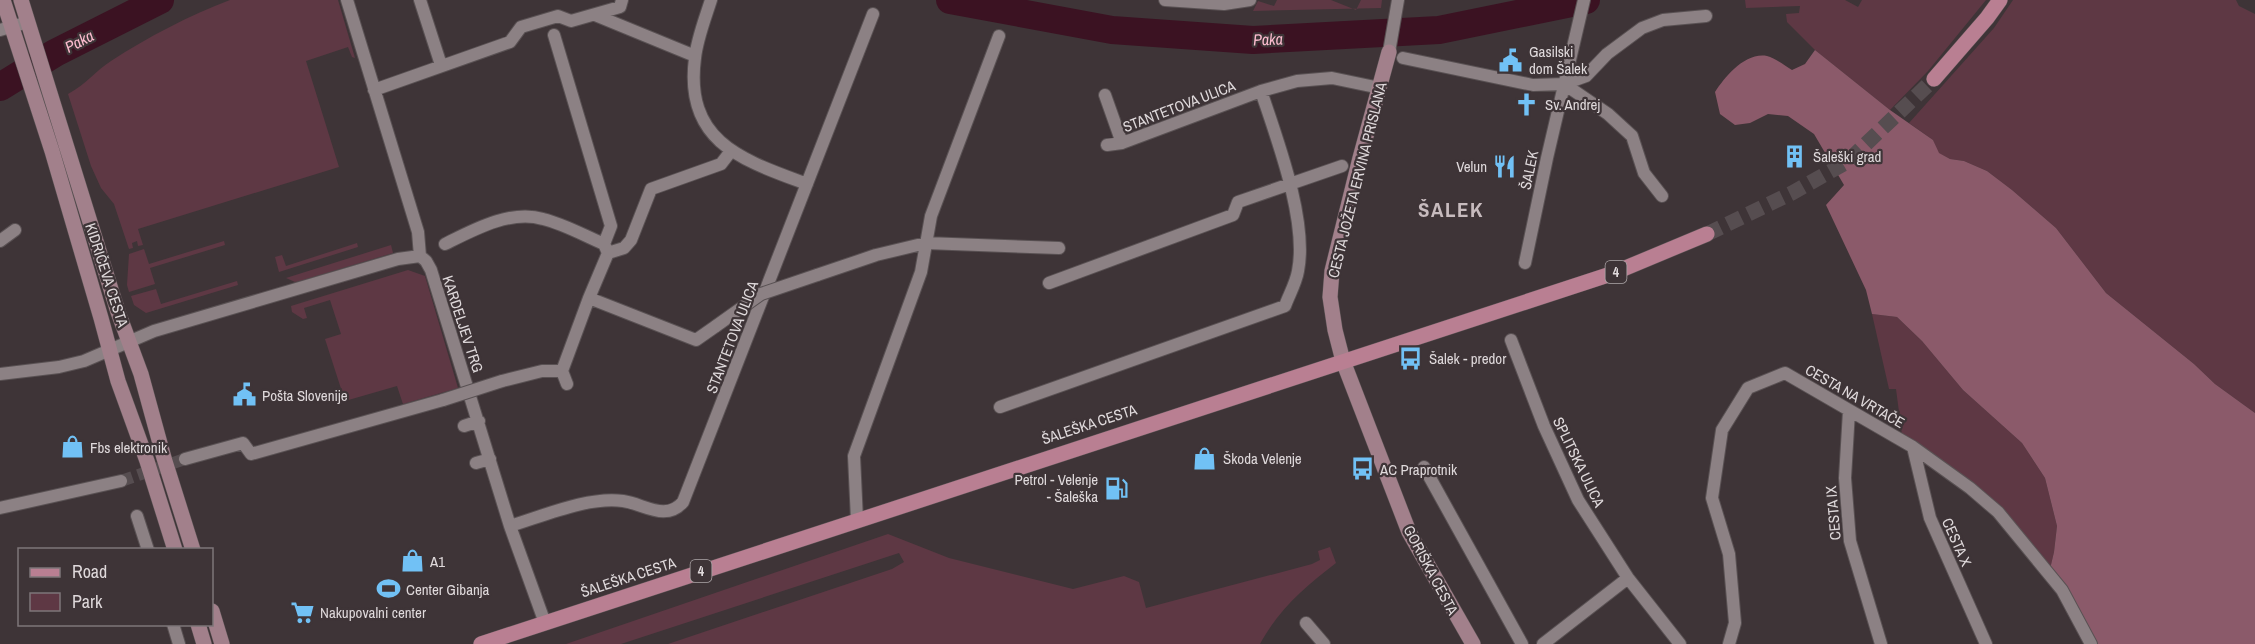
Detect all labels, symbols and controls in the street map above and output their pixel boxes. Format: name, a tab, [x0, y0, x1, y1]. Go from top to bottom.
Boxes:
water label: Paka	[61, 24, 97, 58]
water label: Paka	[1253, 27, 1283, 51]
place label: Gasilski dom Šalek	[1529, 41, 1588, 79]
public building icon: Gasilski dom Šalek	[1498, 47, 1524, 73]
street label: STANTETOVA ULICA	[1120, 75, 1239, 137]
street label: CESTA JOŽETA ERVINA PRISLANA	[1322, 79, 1392, 280]
church icon: Sv. Andrej	[1514, 91, 1540, 117]
place label: Sv. Andrej	[1545, 94, 1600, 115]
building icon: Šaleški grad	[1782, 143, 1808, 169]
place label: Šaleški grad	[1813, 146, 1881, 167]
street label: ŠALEK	[1515, 148, 1544, 192]
restaurant icon: Velun	[1492, 153, 1518, 179]
place label: Velun	[1456, 156, 1487, 177]
district label: ŠALEK	[1418, 195, 1484, 224]
street label: KIDRIČEVA CESTA	[80, 220, 134, 330]
road number: 4	[1606, 261, 1626, 283]
street label: KARDELJEV TRG	[437, 273, 489, 375]
street label: STANTETOVA ULICA	[701, 277, 763, 396]
bus stop icon: Šalek - predor	[1398, 345, 1424, 371]
place label: Šalek - predor	[1429, 348, 1506, 369]
street label: CESTA NA VRTAČE	[1801, 359, 1909, 433]
public building icon: Pošta Slovenije	[231, 382, 257, 408]
place label: Pošta Slovenije	[262, 385, 348, 406]
street label: ŠALEŠKA CESTA	[1039, 398, 1140, 449]
street label: SPLITSKA ULICA	[1548, 413, 1610, 511]
shop icon: Fbs elektronik	[59, 434, 85, 460]
place label: Fbs elektronik	[90, 437, 168, 458]
shop icon: Škoda Velenje	[1192, 445, 1218, 471]
place label: Škoda Velenje	[1223, 448, 1302, 469]
bus stop icon: AC Praprotnik	[1349, 456, 1375, 482]
place label: AC Praprotnik	[1379, 459, 1458, 480]
place label: Petrol - Velenje - Šaleška	[1015, 469, 1098, 507]
fuel station icon: Petrol - Velenje - Šaleška	[1103, 475, 1129, 501]
street label: CESTA IX	[1820, 484, 1846, 541]
street label: CESTA X	[1937, 514, 1977, 570]
street label: GORIŠKA CESTA	[1399, 521, 1464, 619]
legend	[18, 548, 213, 626]
shop icon: A1	[399, 548, 425, 574]
place label: A1	[429, 551, 445, 572]
street label: ŠALEŠKA CESTA	[578, 551, 679, 602]
text: Road	[72, 559, 107, 584]
road number: 4	[690, 560, 712, 582]
sports icon: Center Gibanja	[375, 576, 401, 602]
place label: Center Gibanja	[406, 579, 490, 600]
text: Park	[72, 589, 103, 614]
supermarket icon: Nakupovalni center	[289, 599, 315, 625]
place label: Nakupovalni center	[320, 602, 426, 623]

